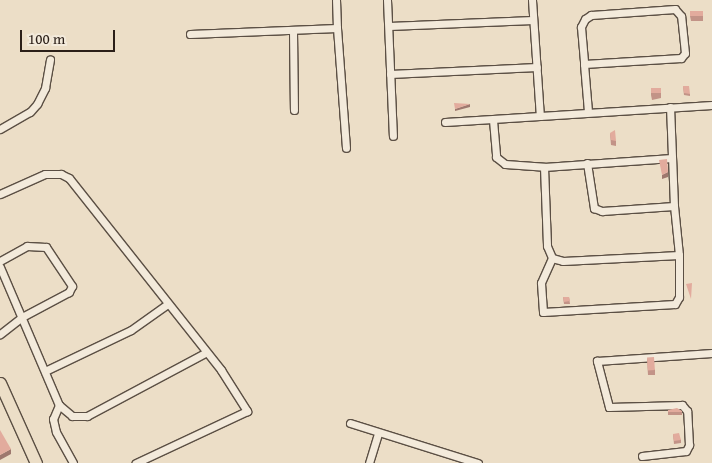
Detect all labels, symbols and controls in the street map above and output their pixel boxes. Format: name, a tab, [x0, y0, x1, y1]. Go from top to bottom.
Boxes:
scale bar	[22, 20, 118, 52]
text: 100 m	[28, 28, 65, 49]

